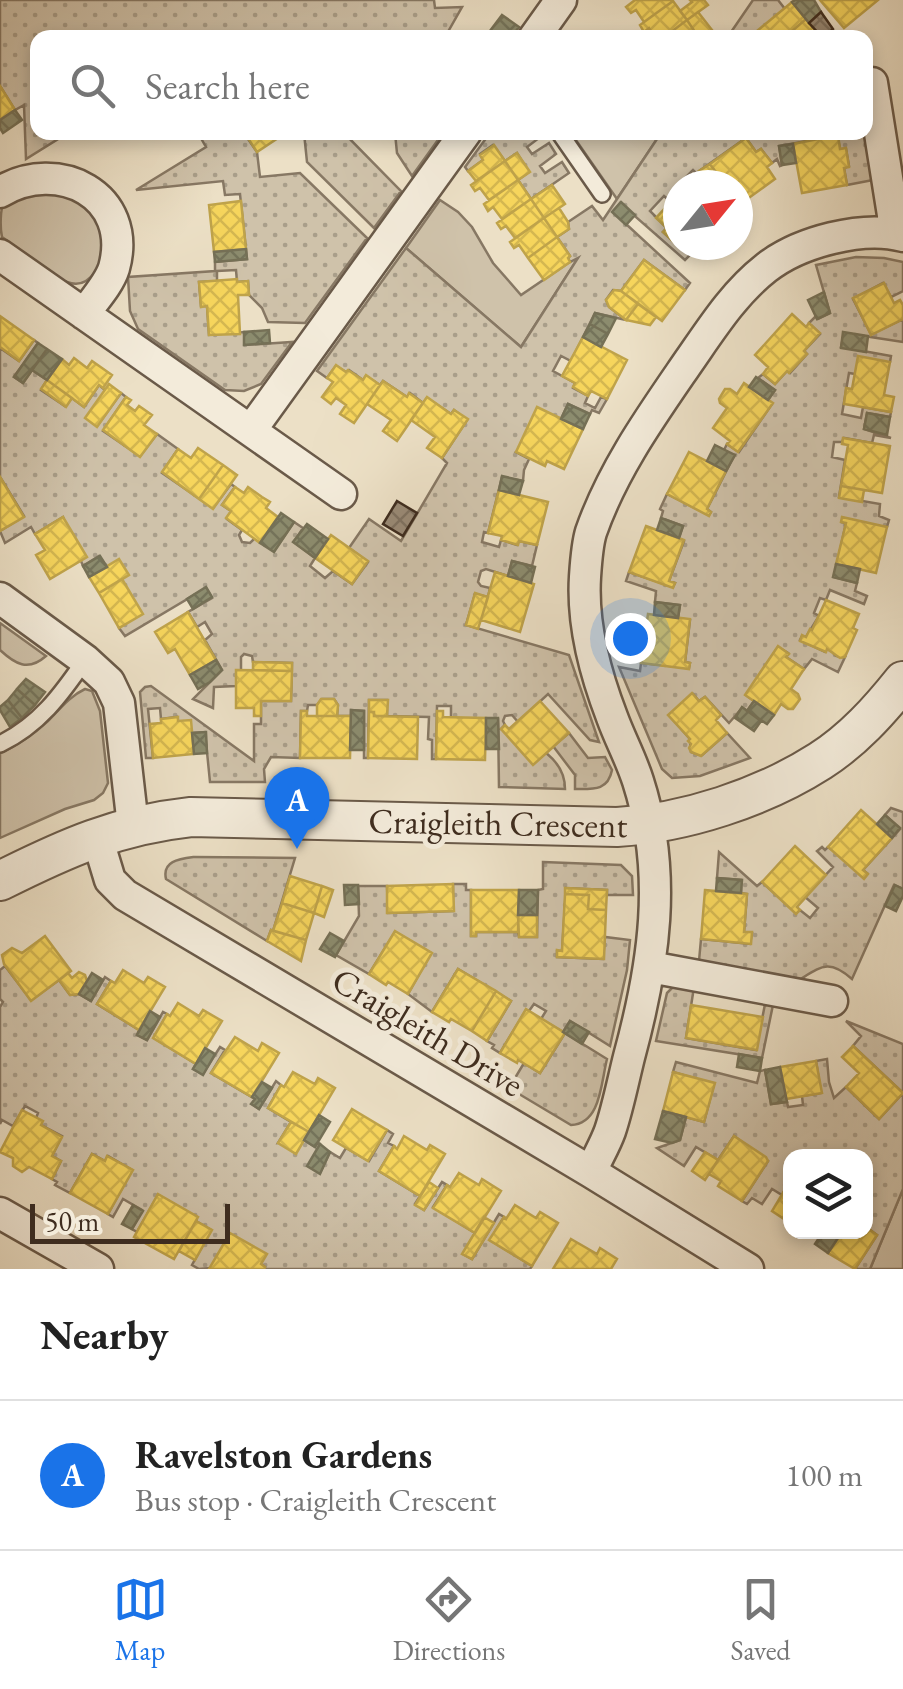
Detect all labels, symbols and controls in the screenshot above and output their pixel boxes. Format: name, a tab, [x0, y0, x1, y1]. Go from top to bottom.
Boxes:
search box	[30, 30, 873, 140]
icon: search	[65, 58, 120, 113]
text: Search here	[145, 61, 310, 110]
north arrow	[663, 170, 753, 260]
your location	[605, 613, 656, 664]
pin: A	[264, 766, 330, 849]
street label: Craigleith Crescent	[368, 798, 628, 847]
street label: Craigleith Drive	[324, 957, 532, 1106]
map controls	[783, 1149, 873, 1239]
button: layers	[783, 1149, 873, 1239]
scale bar	[30, 1199, 230, 1244]
text: 50 m	[45, 1203, 99, 1239]
text: Nearby	[40, 1307, 169, 1362]
text: Ravelston Gardens	[135, 1430, 432, 1479]
text: A	[61, 1454, 84, 1496]
text: 100 m	[786, 1454, 863, 1496]
text: Bus stop · Craigleith Crescent	[135, 1479, 496, 1521]
tab: Map	[113, 1572, 168, 1668]
tab: Directions	[393, 1572, 505, 1668]
tab: Saved	[730, 1572, 790, 1668]

